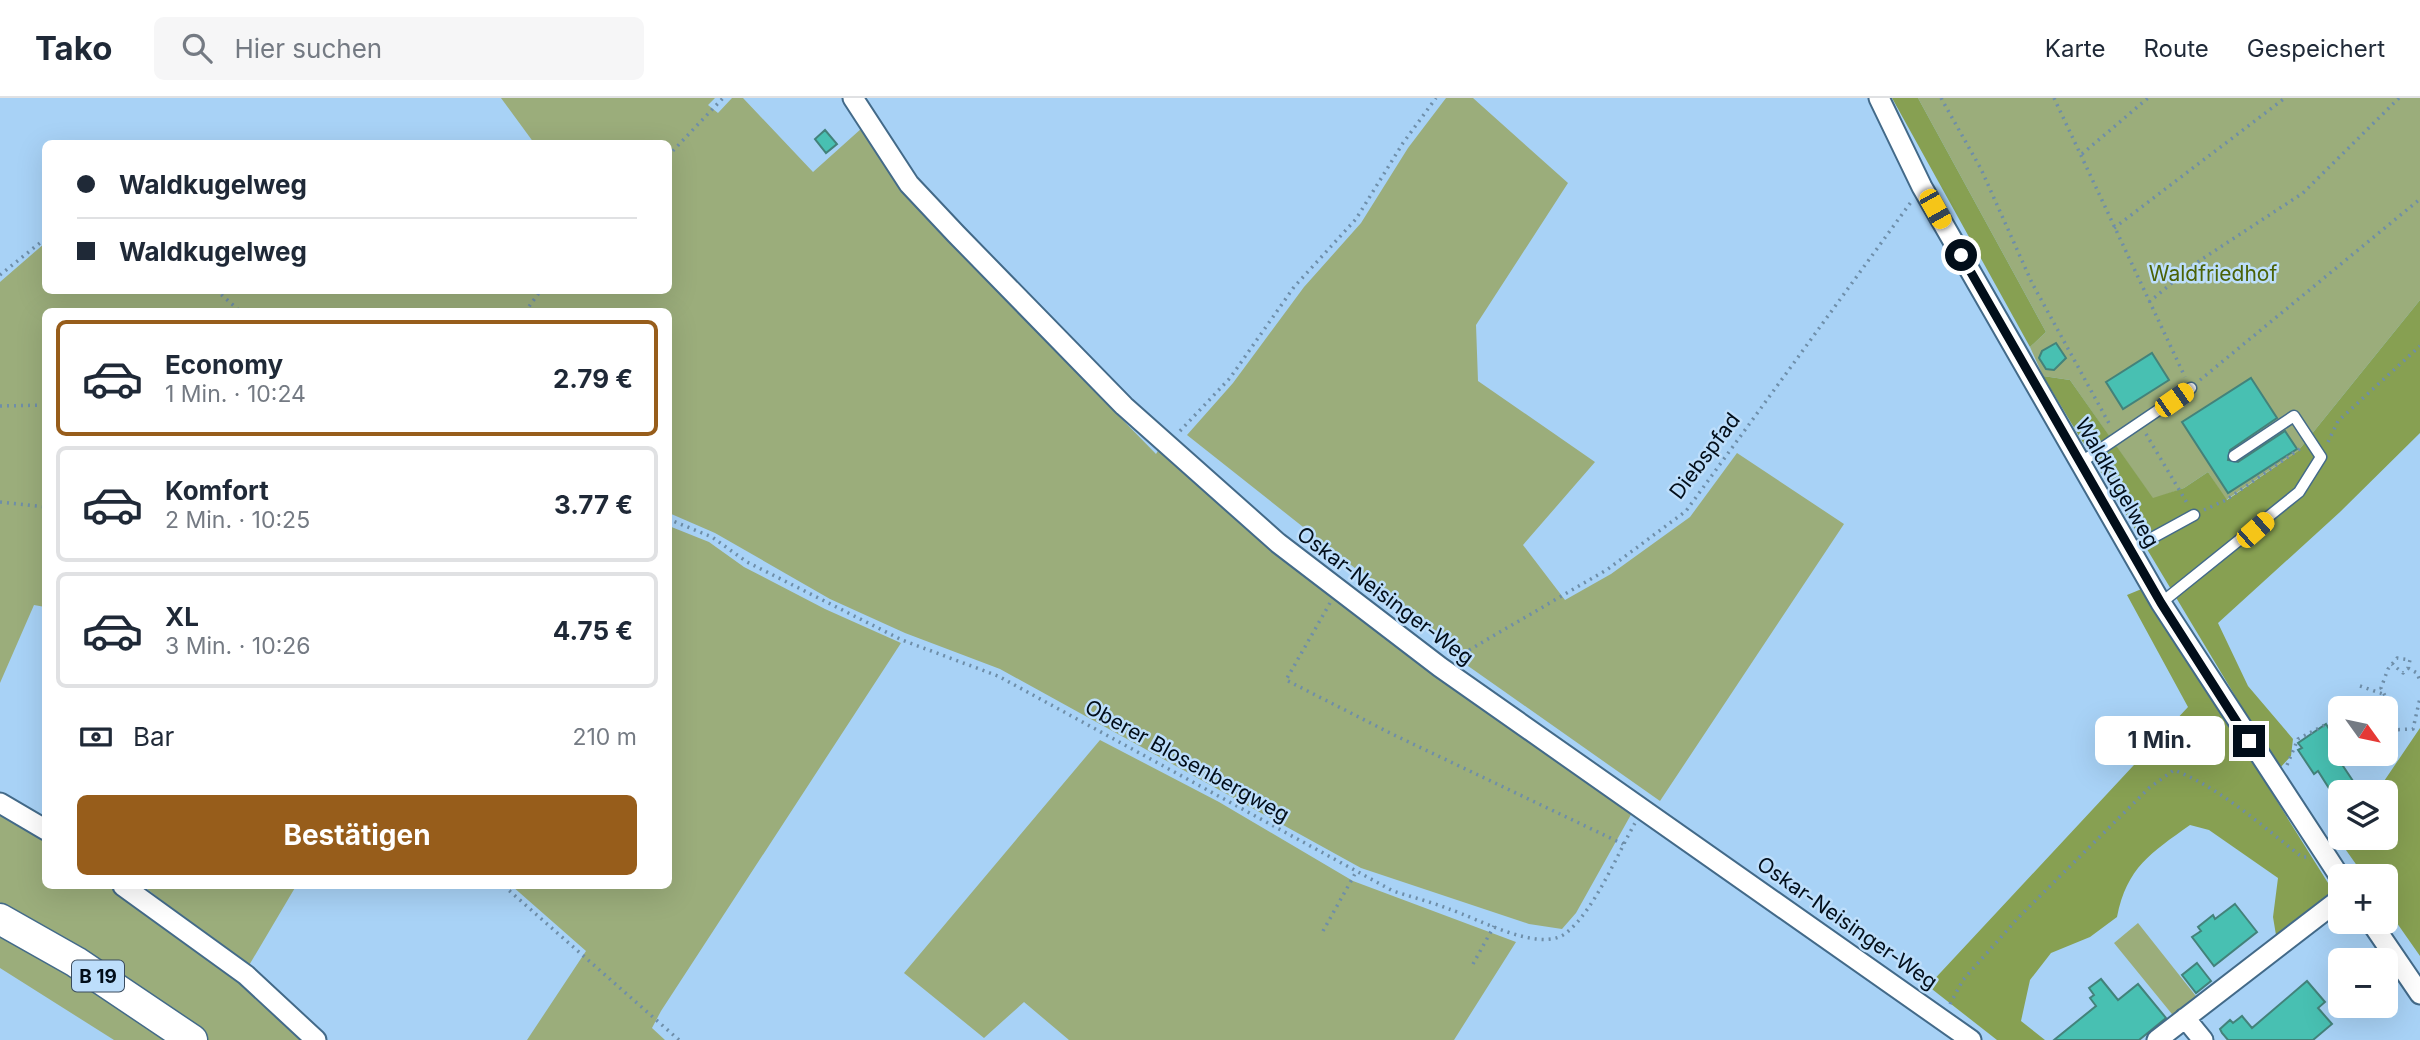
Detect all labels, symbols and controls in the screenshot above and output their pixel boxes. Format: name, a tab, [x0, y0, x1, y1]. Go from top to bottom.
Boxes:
search box	[154, 17, 644, 80]
text: Tako	[35, 28, 112, 68]
icon: search	[178, 29, 216, 67]
text: Hier suchen	[234, 33, 382, 64]
text: Karte	[2045, 34, 2105, 63]
text: Route	[2143, 34, 2209, 63]
text: Gespeichert	[2247, 34, 2385, 63]
text: Waldkugelweg	[119, 169, 307, 200]
car	[1916, 186, 1955, 232]
text: Waldkugelweg	[119, 236, 307, 267]
route start	[1945, 239, 1977, 271]
park label: Waldfriedhof	[2149, 261, 2277, 286]
icon: car	[81, 347, 144, 410]
text: Economy	[165, 349, 283, 380]
text: 2.79 €	[553, 363, 633, 394]
car	[2151, 379, 2198, 421]
text: 1 Min. · 10:24	[165, 380, 306, 408]
street label: Diebspfad	[1664, 408, 1745, 504]
street label: Waldkugelweg	[2070, 414, 2165, 552]
icon: car	[81, 473, 144, 536]
text: Komfort	[165, 475, 269, 506]
text: 3.77 €	[554, 489, 633, 520]
text: 2 Min. · 10:25	[165, 506, 310, 534]
car	[2233, 508, 2278, 552]
street label: Oskar-Neisinger-Weg	[1292, 521, 1478, 670]
icon: car	[81, 599, 144, 662]
text: XL	[165, 601, 199, 632]
text: 4.75 €	[553, 615, 633, 646]
text: 3 Min. · 10:26	[165, 632, 311, 660]
street label: Oberer Blosenbergweg	[1081, 694, 1294, 827]
north arrow	[2328, 696, 2398, 766]
map controls	[2328, 696, 2398, 1018]
callout: 1 Min.	[2095, 716, 2224, 766]
icon: cash	[77, 718, 115, 756]
text: Bar	[133, 721, 174, 752]
text: 210 m	[572, 723, 637, 751]
route end	[2233, 725, 2265, 757]
text: 1 Min.	[2127, 726, 2193, 754]
button: layers	[2328, 780, 2398, 850]
button: Bestätigen	[77, 795, 637, 875]
street label: Oskar-Neisinger-Weg	[1752, 851, 1942, 994]
button: +	[2328, 864, 2398, 934]
button: −	[2328, 948, 2398, 1018]
road number: B 19	[72, 960, 124, 992]

